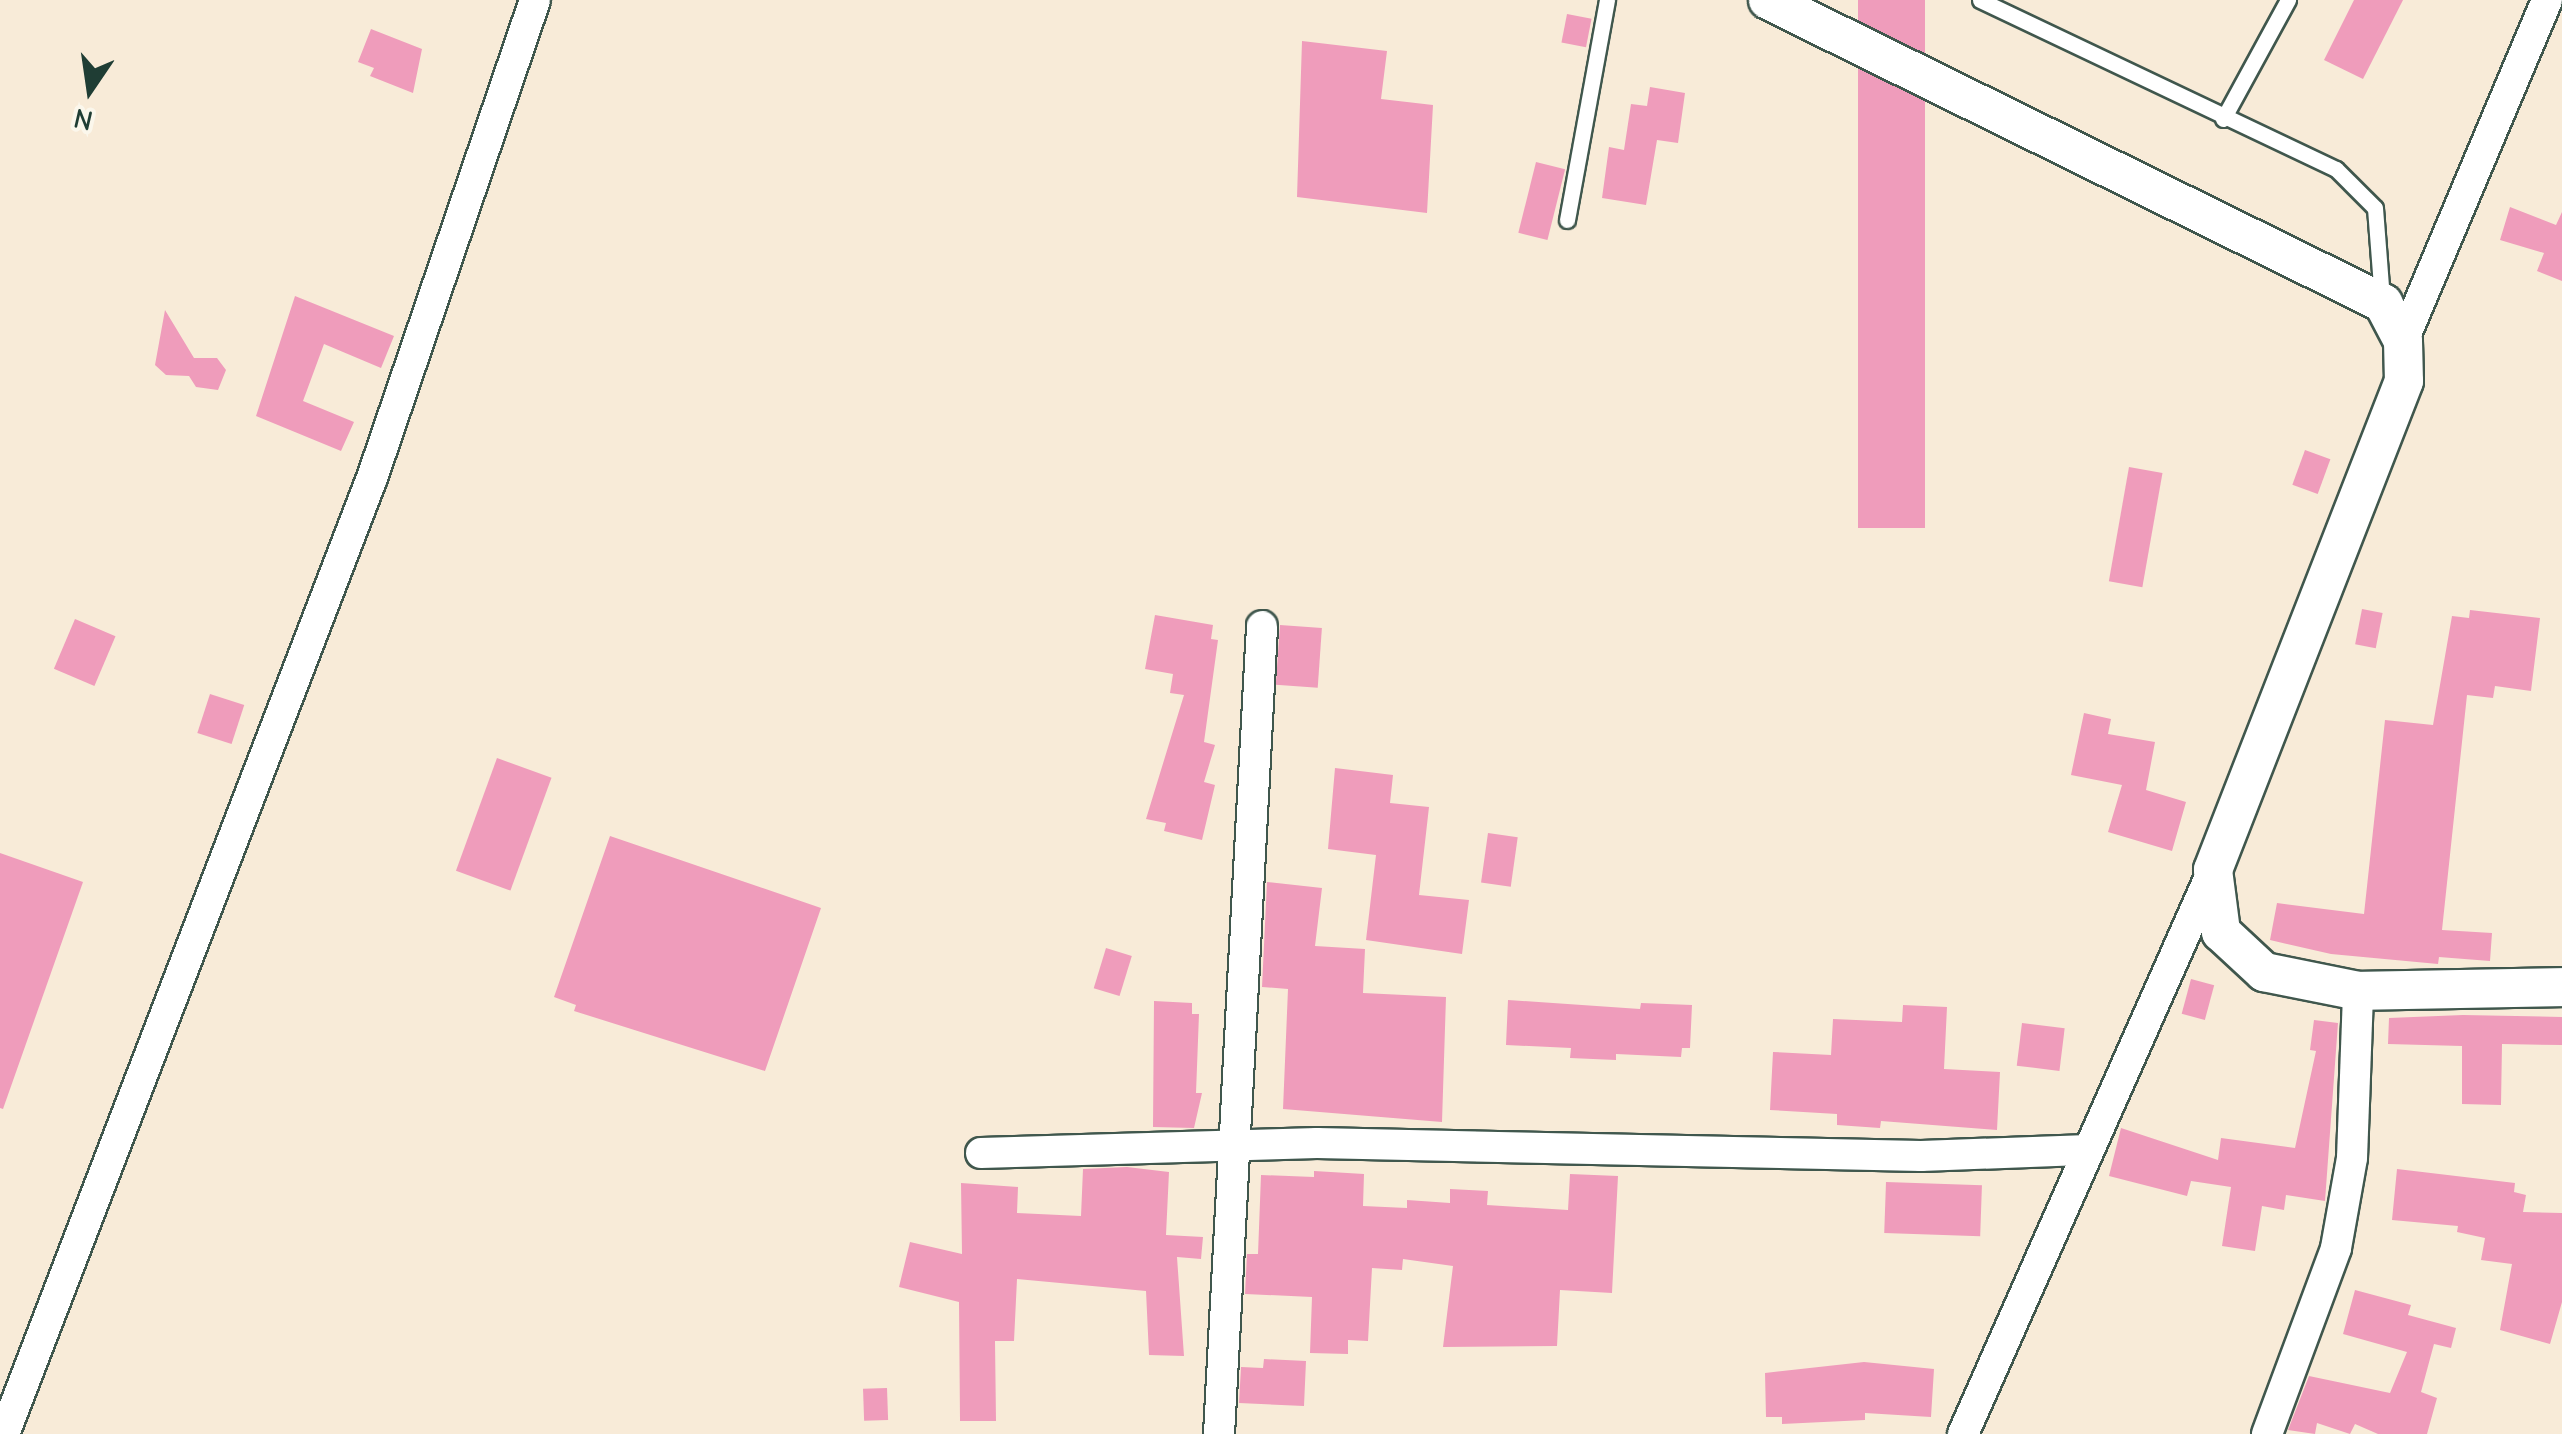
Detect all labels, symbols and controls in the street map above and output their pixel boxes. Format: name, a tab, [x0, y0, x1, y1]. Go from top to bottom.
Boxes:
north arrow	[40, 40, 140, 140]
text: N	[71, 102, 96, 137]

